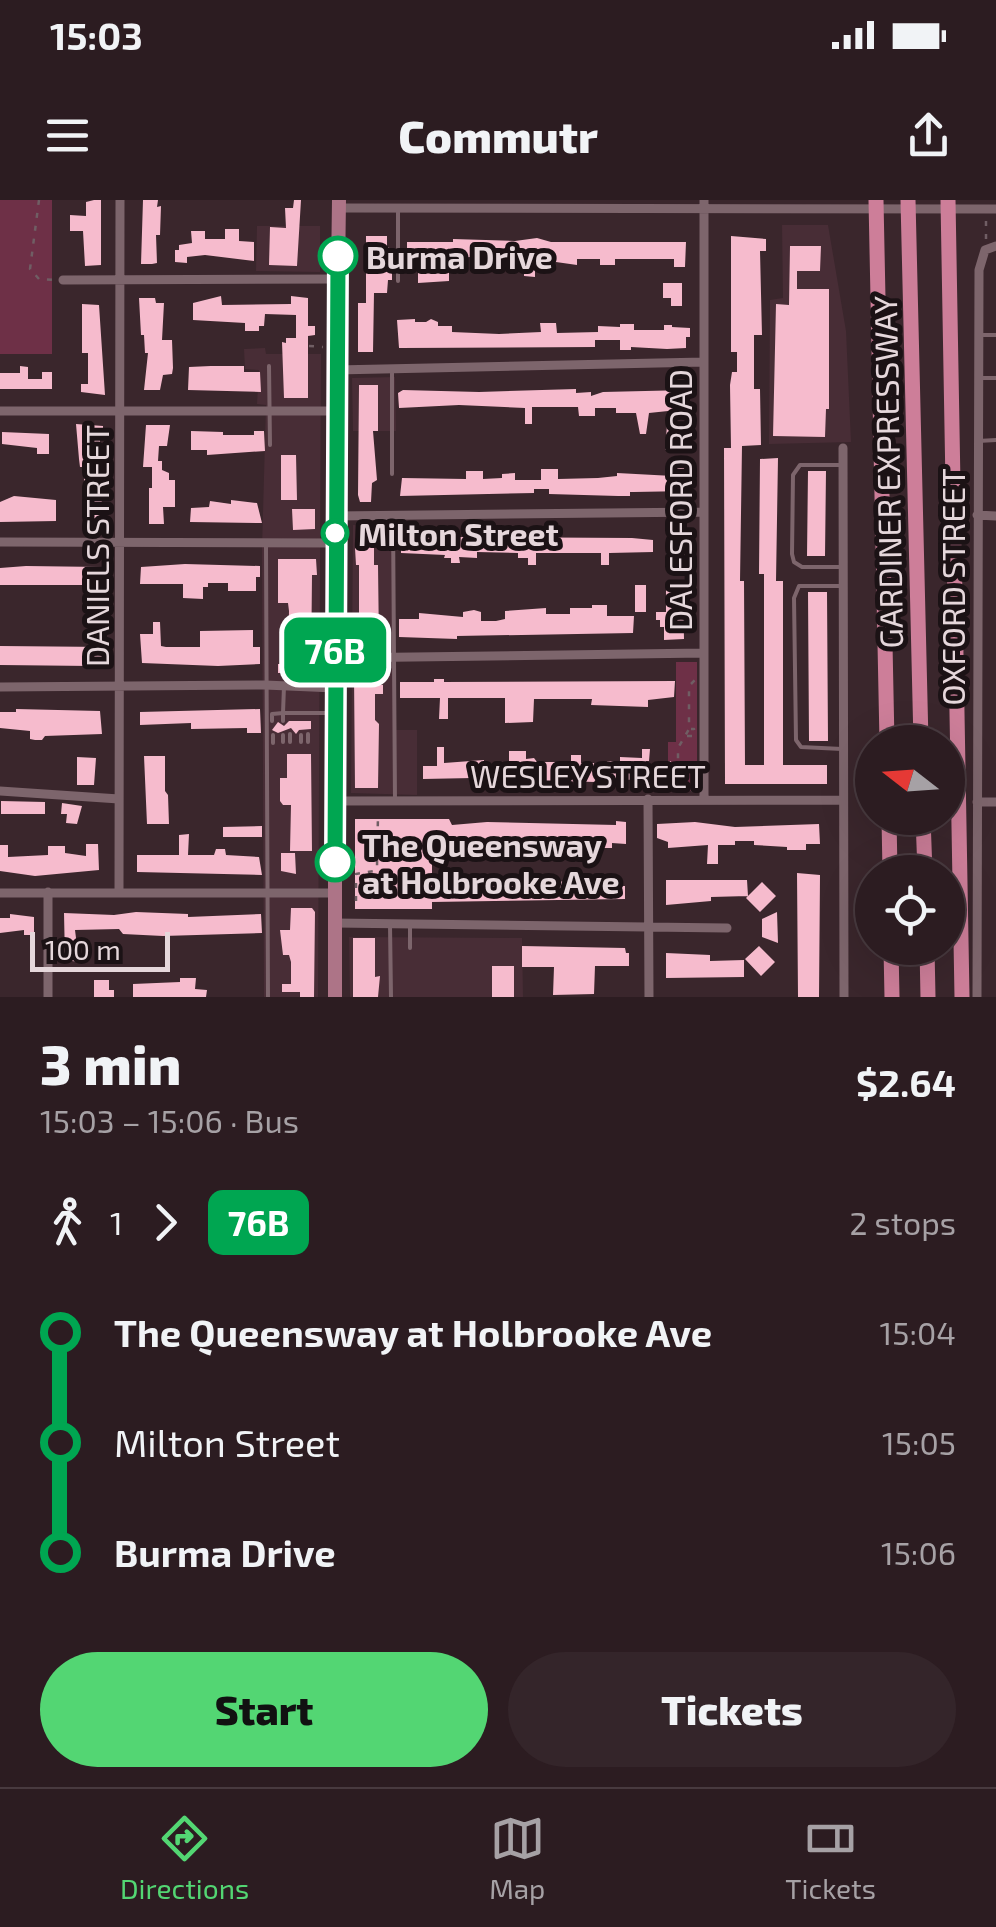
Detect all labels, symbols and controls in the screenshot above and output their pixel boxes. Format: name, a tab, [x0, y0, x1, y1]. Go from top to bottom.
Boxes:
text: 15:03	[50, 12, 143, 58]
icon: menu	[40, 108, 95, 163]
text: Commutr	[398, 108, 598, 162]
icon: share	[901, 108, 956, 163]
marker: Burma Drive	[319, 237, 357, 275]
place label: Burma Drive	[366, 237, 553, 275]
street label: GARDINER EXPRESSWAY	[865, 295, 909, 649]
street label: DALESFORD ROAD	[660, 369, 698, 631]
street label: DANIELS STREET	[77, 425, 115, 667]
street label: OXFORD STREET	[933, 468, 971, 706]
place label: Milton Street	[358, 514, 559, 552]
marker: Milton Street	[322, 520, 348, 546]
line badge: 76B	[278, 618, 392, 682]
text: 76B	[304, 629, 366, 671]
north arrow	[855, 725, 965, 835]
map controls	[855, 725, 965, 965]
street label: WESLEY STREET	[470, 756, 706, 794]
place label: The Queensway at Holbrooke Ave	[362, 825, 620, 900]
marker: The Queensway at Holbrooke Ave	[316, 843, 354, 881]
button: locate	[855, 855, 965, 965]
scale bar	[30, 927, 170, 971]
text: 100 m	[45, 932, 121, 966]
text: 3 min	[40, 1030, 181, 1096]
text: $2.64	[856, 1059, 956, 1105]
text: 15:03 – 15:06 · Bus	[40, 1101, 299, 1139]
icon: walk	[40, 1195, 95, 1250]
icon: forward	[138, 1195, 193, 1250]
text: 76B	[228, 1201, 289, 1243]
text: 1	[110, 1203, 123, 1241]
text: 2 stops	[849, 1203, 956, 1241]
text: The Queensway at Holbrooke Ave	[114, 1309, 712, 1355]
text: 15:04	[880, 1313, 956, 1351]
text: Milton Street	[114, 1419, 340, 1465]
text: 15:05	[882, 1423, 956, 1461]
text: Burma Drive	[114, 1529, 336, 1575]
text: 15:06	[881, 1533, 956, 1571]
button: Start	[40, 1652, 488, 1767]
button: Tickets	[508, 1652, 956, 1767]
tab: Directions	[120, 1811, 249, 1905]
tab: Map	[489, 1811, 545, 1905]
tab: Tickets	[785, 1811, 876, 1905]

